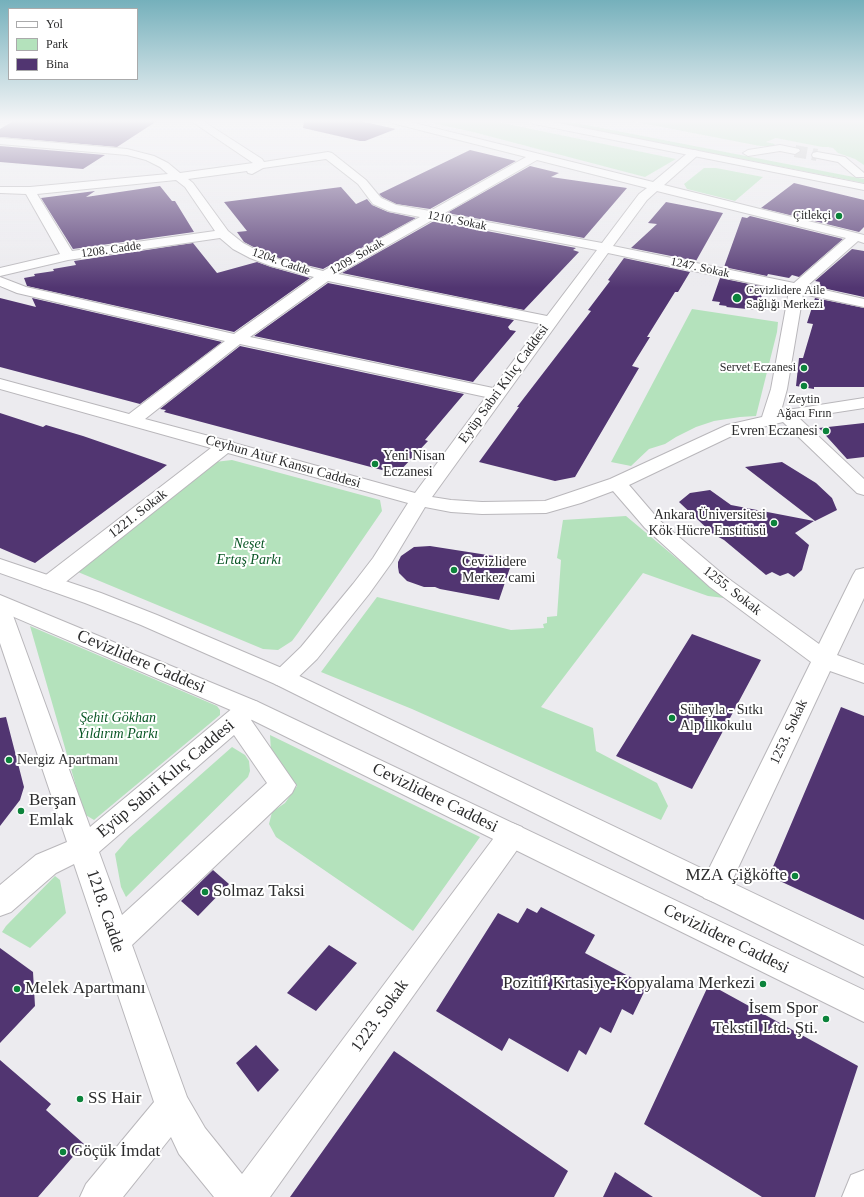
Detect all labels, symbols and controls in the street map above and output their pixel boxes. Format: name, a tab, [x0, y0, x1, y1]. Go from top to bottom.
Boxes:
legend	[8, 8, 138, 80]
text: Yol	[46, 17, 63, 31]
text: Park	[46, 37, 68, 51]
text: Bina	[46, 57, 69, 71]
street label: 1210. Sokak	[426, 208, 488, 234]
place label: Çitlekçi	[793, 209, 831, 223]
marker: Çitlekçi	[834, 211, 844, 221]
street label: 1209. Sokak	[327, 236, 387, 278]
street label: 1208. Cadde	[80, 239, 142, 261]
street label: 1204. Cadde	[250, 245, 312, 279]
street label: 1247. Sokak	[669, 255, 731, 281]
place label: Cevizlidere Aile Sağlığı Merkezi	[746, 284, 825, 312]
marker: Cevizlidere Aile Sağlığı Merkezi	[731, 292, 743, 304]
street label: Eyüp Sabri Kılıç Caddesi	[455, 321, 553, 447]
place label: Servet Eczanesi	[720, 361, 796, 375]
marker: Servet Eczanesi	[799, 363, 809, 373]
marker: Zeytin Ağacı Fırın	[799, 381, 809, 391]
place label: Zeytin Ağacı Fırın	[777, 393, 831, 421]
place label: Evren Eczanesi	[731, 423, 818, 439]
marker: Evren Eczanesi	[821, 426, 831, 436]
street label: Ceyhun Atuf Kansu Caddesi	[204, 432, 362, 492]
place label: Yeni Nisan Eczanesi	[383, 448, 445, 480]
marker: Yeni Nisan Eczanesi	[370, 459, 380, 469]
street label: 1221. Sokak	[105, 486, 171, 542]
place label: Ankara Üniversitesi Kök Hücre Enstitüsü	[649, 507, 766, 540]
marker: Ankara Üniversitesi Kök Hücre Enstitüsü	[769, 518, 779, 528]
park label: Neşet Ertaş Parkı	[217, 536, 281, 568]
place label: Cevizlidere Merkez cami	[462, 554, 535, 586]
street label: 1255. Sokak	[699, 563, 765, 619]
marker: Cevizlidere Merkez cami	[449, 565, 459, 575]
street label: Cevizlidere Caddesi	[74, 626, 208, 698]
street label: 1253. Sokak	[767, 697, 811, 767]
place label: Süheyla - Sıtkı Alp İlkokulu	[680, 702, 763, 734]
park label: Şehit Gökhan Yıldırım Parkı	[78, 710, 158, 742]
marker: Süheyla - Sıtkı Alp İlkokulu	[667, 713, 677, 723]
street label: Eyüp Sabri Kılıç Caddesi	[93, 715, 239, 843]
place label: Nergiz Apartmanı	[17, 752, 118, 768]
marker: Nergiz Apartmanı	[4, 755, 14, 765]
street label: Cevizlidere Caddesi	[369, 759, 501, 837]
place label: Berşan Emlak	[29, 791, 76, 831]
marker: Berşan Emlak	[16, 806, 26, 816]
place label: MZA Çiğköfte	[685, 866, 787, 886]
street label: 1218. Cadde	[81, 867, 129, 955]
marker: MZA Çiğköfte	[790, 871, 800, 881]
place label: Solmaz Taksi	[213, 882, 305, 902]
marker: Solmaz Taksi	[200, 887, 210, 897]
street label: Cevizlidere Caddesi	[660, 900, 792, 978]
place label: Pozitif Krtasiye-Kopyalama Merkezi	[503, 974, 755, 994]
street label: 1223. Sokak	[347, 976, 413, 1056]
place label: Melek Apartmanı	[25, 979, 145, 999]
marker: Pozitif Krtasiye-Kopyalama Merkezi	[758, 979, 768, 989]
marker: Melek Apartmanı	[12, 984, 22, 994]
place label: İsem Spor Tekstil Ltd. Şti.	[712, 999, 818, 1039]
marker: İsem Spor Tekstil Ltd. Şti.	[821, 1014, 831, 1024]
place label: SS Hair	[88, 1089, 141, 1109]
marker: SS Hair	[75, 1094, 85, 1104]
place label: Göçük İmdat	[71, 1142, 160, 1162]
marker: Göçük İmdat	[58, 1147, 68, 1157]

